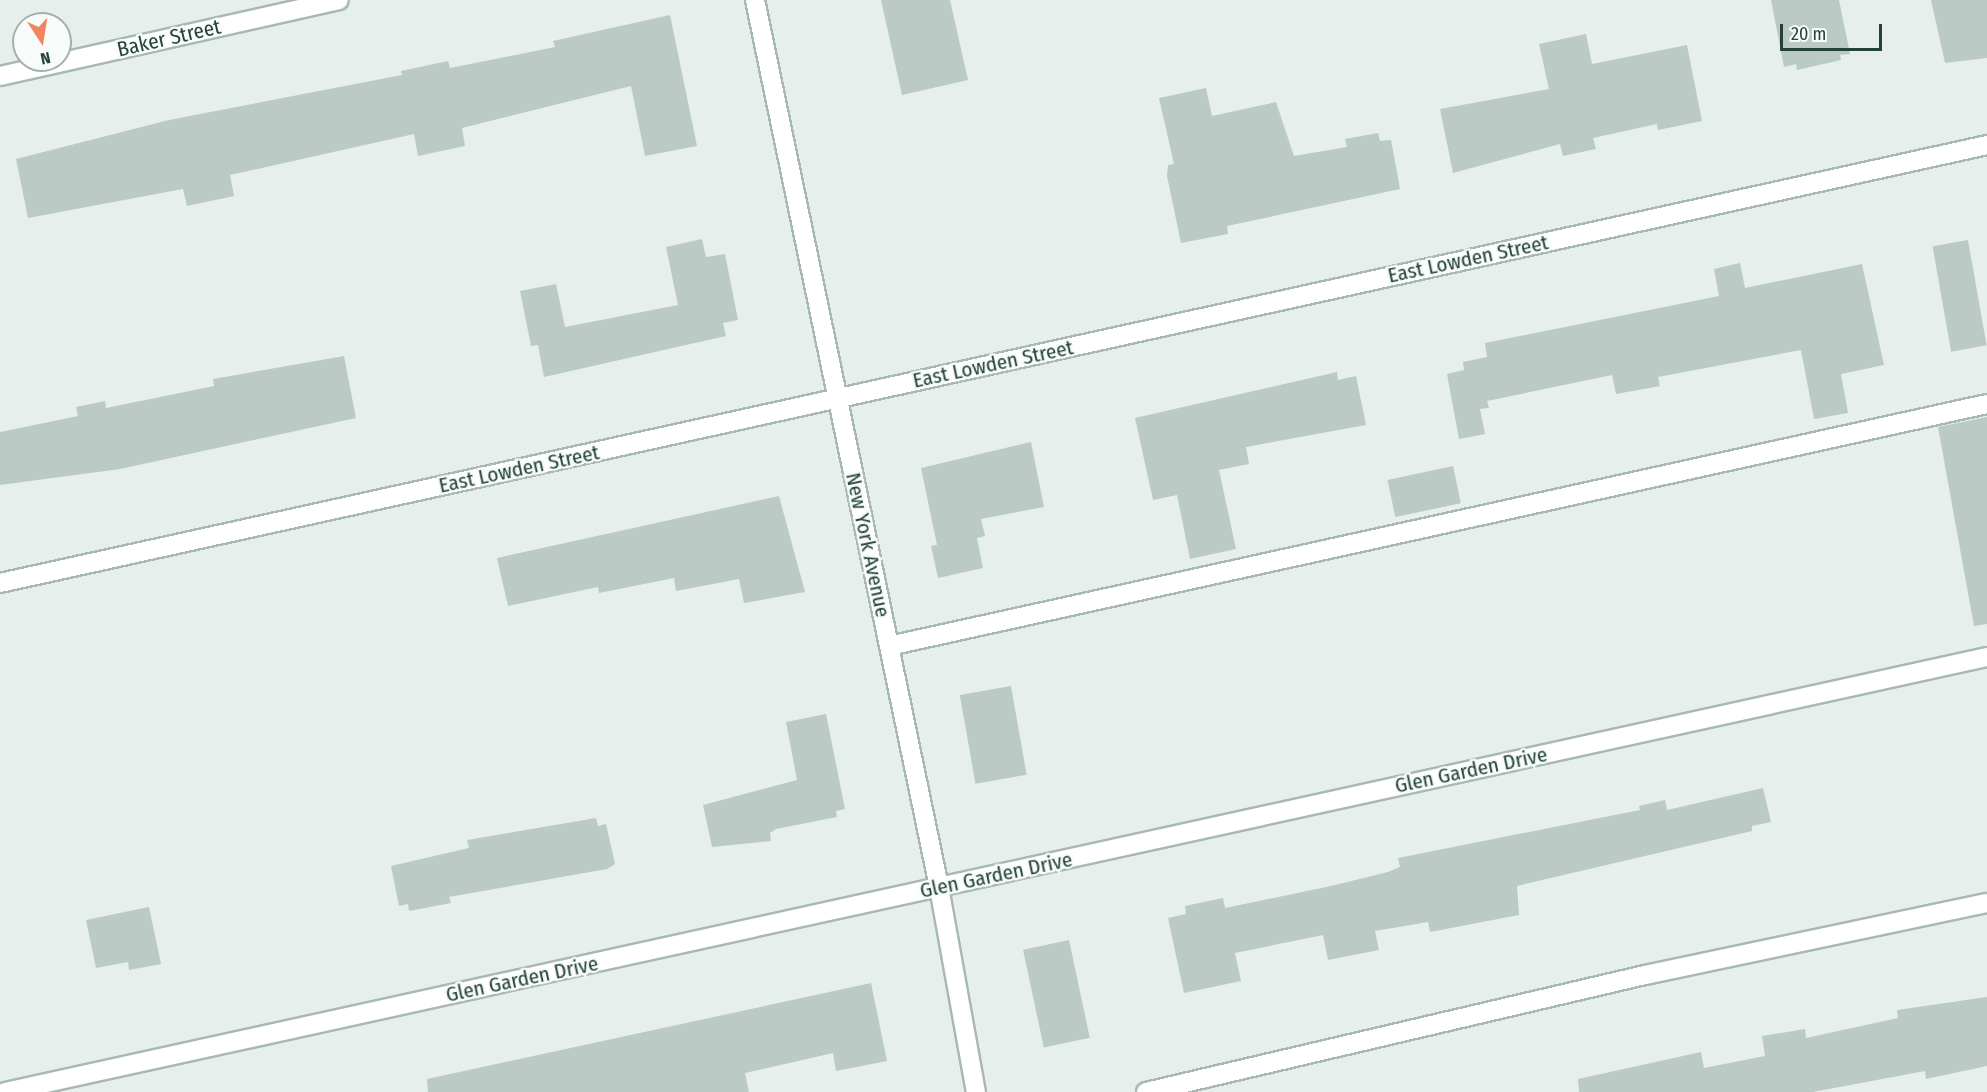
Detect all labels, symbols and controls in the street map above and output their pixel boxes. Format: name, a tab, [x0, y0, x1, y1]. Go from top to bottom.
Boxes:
north arrow	[12, 12, 72, 72]
scale bar	[1783, 12, 1885, 50]
street label: Baker Street	[115, 14, 223, 62]
text: 20 m	[1791, 23, 1826, 45]
text: N	[39, 48, 52, 68]
street label: East Lowden Street	[1385, 230, 1551, 288]
street label: East Lowden Street	[910, 335, 1076, 393]
street label: East Lowden Street	[436, 440, 602, 498]
street label: New York Avenue	[840, 470, 896, 620]
street label: Glen Garden Drive	[1393, 742, 1549, 798]
street label: Glen Garden Drive	[918, 847, 1074, 903]
street label: Glen Garden Drive	[444, 951, 600, 1007]

